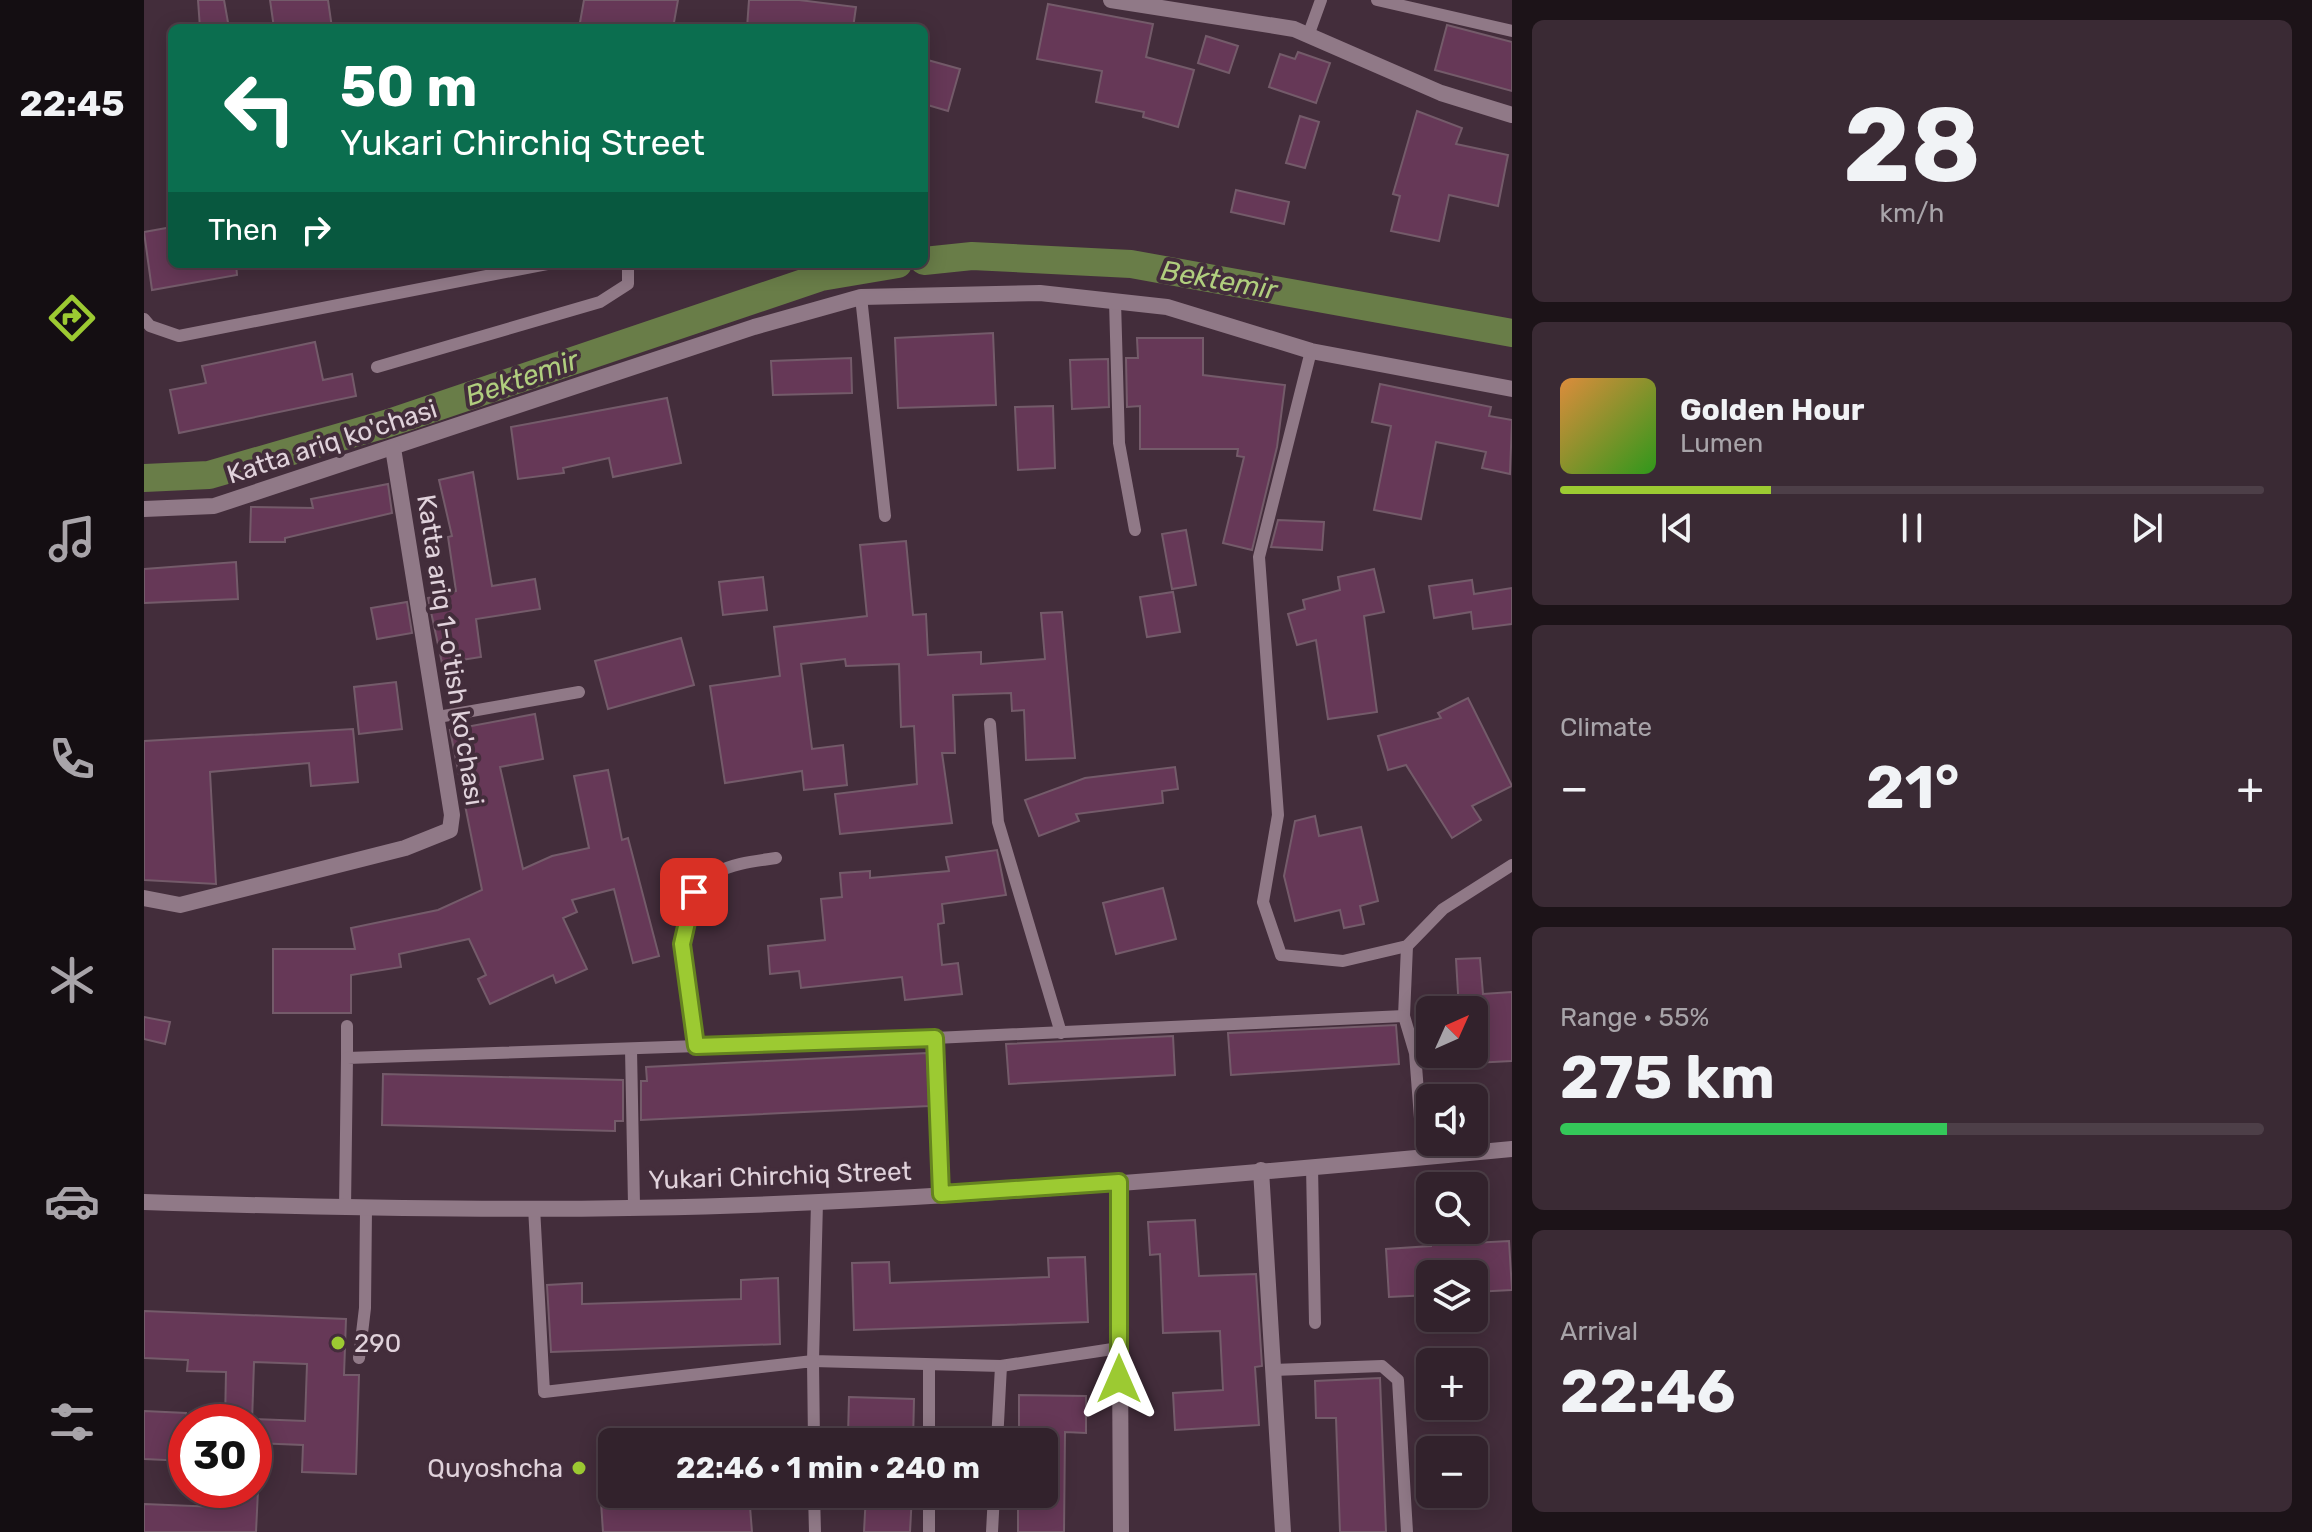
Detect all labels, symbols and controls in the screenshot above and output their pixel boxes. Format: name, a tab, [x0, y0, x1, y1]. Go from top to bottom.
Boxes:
text: 50 m	[340, 54, 477, 120]
icon: left	[208, 56, 312, 160]
text: 22:45	[19, 82, 125, 125]
text: 28	[1843, 84, 1981, 207]
text: Yukari Chirchiq Street	[340, 121, 705, 164]
text: km/h	[1880, 198, 1944, 229]
icon: right	[294, 208, 338, 252]
text: Then	[208, 212, 278, 248]
water label: Bektemir	[1158, 254, 1281, 307]
icon: directions	[44, 290, 100, 346]
water label: Bektemir	[461, 343, 584, 413]
text: Golden Hour	[1680, 392, 1864, 428]
street label: Katta ariq ko'chasi	[223, 393, 441, 491]
text: Lumen	[1680, 428, 1763, 459]
street label: Katta ariq 1-o'tish ko'chasi	[410, 492, 490, 808]
icon: previous	[1655, 506, 1699, 550]
icon: pause	[1890, 506, 1934, 550]
icon: next	[2125, 506, 2169, 550]
icon: music	[44, 511, 100, 567]
text: Climate	[1560, 712, 1652, 743]
icon: phone	[44, 731, 100, 787]
text: 21°	[1866, 752, 1959, 823]
text: −	[1560, 762, 1589, 814]
text: +	[2237, 762, 2264, 814]
pin	[660, 858, 728, 926]
icon: arrive	[672, 870, 716, 914]
icon: climate	[44, 952, 100, 1008]
north arrow	[1416, 996, 1488, 1068]
map controls	[1416, 996, 1488, 1508]
text: Range · 55%	[1560, 1002, 1709, 1033]
text: 275 km	[1560, 1042, 1775, 1113]
button: sound	[1416, 1084, 1488, 1156]
street label: Yukari Chirchiq Street	[648, 1156, 912, 1196]
button: search	[1416, 1172, 1488, 1244]
icon: car	[44, 1173, 100, 1229]
button: layers	[1416, 1260, 1488, 1332]
text: Arrival	[1560, 1316, 1638, 1347]
place label: 290	[354, 1328, 401, 1359]
marker: 290	[329, 1334, 347, 1352]
position arrow	[1077, 1337, 1161, 1421]
button: +	[1416, 1348, 1488, 1420]
text: 22:46	[1560, 1356, 1736, 1427]
icon: filters	[44, 1394, 100, 1450]
speed limit sign: 30	[168, 1404, 272, 1508]
button: −	[1416, 1436, 1488, 1508]
text: 22:46 · 1 min · 240 m	[676, 1450, 980, 1486]
place label: Quyoshcha	[427, 1453, 563, 1484]
marker: Quyoshcha	[570, 1459, 588, 1477]

